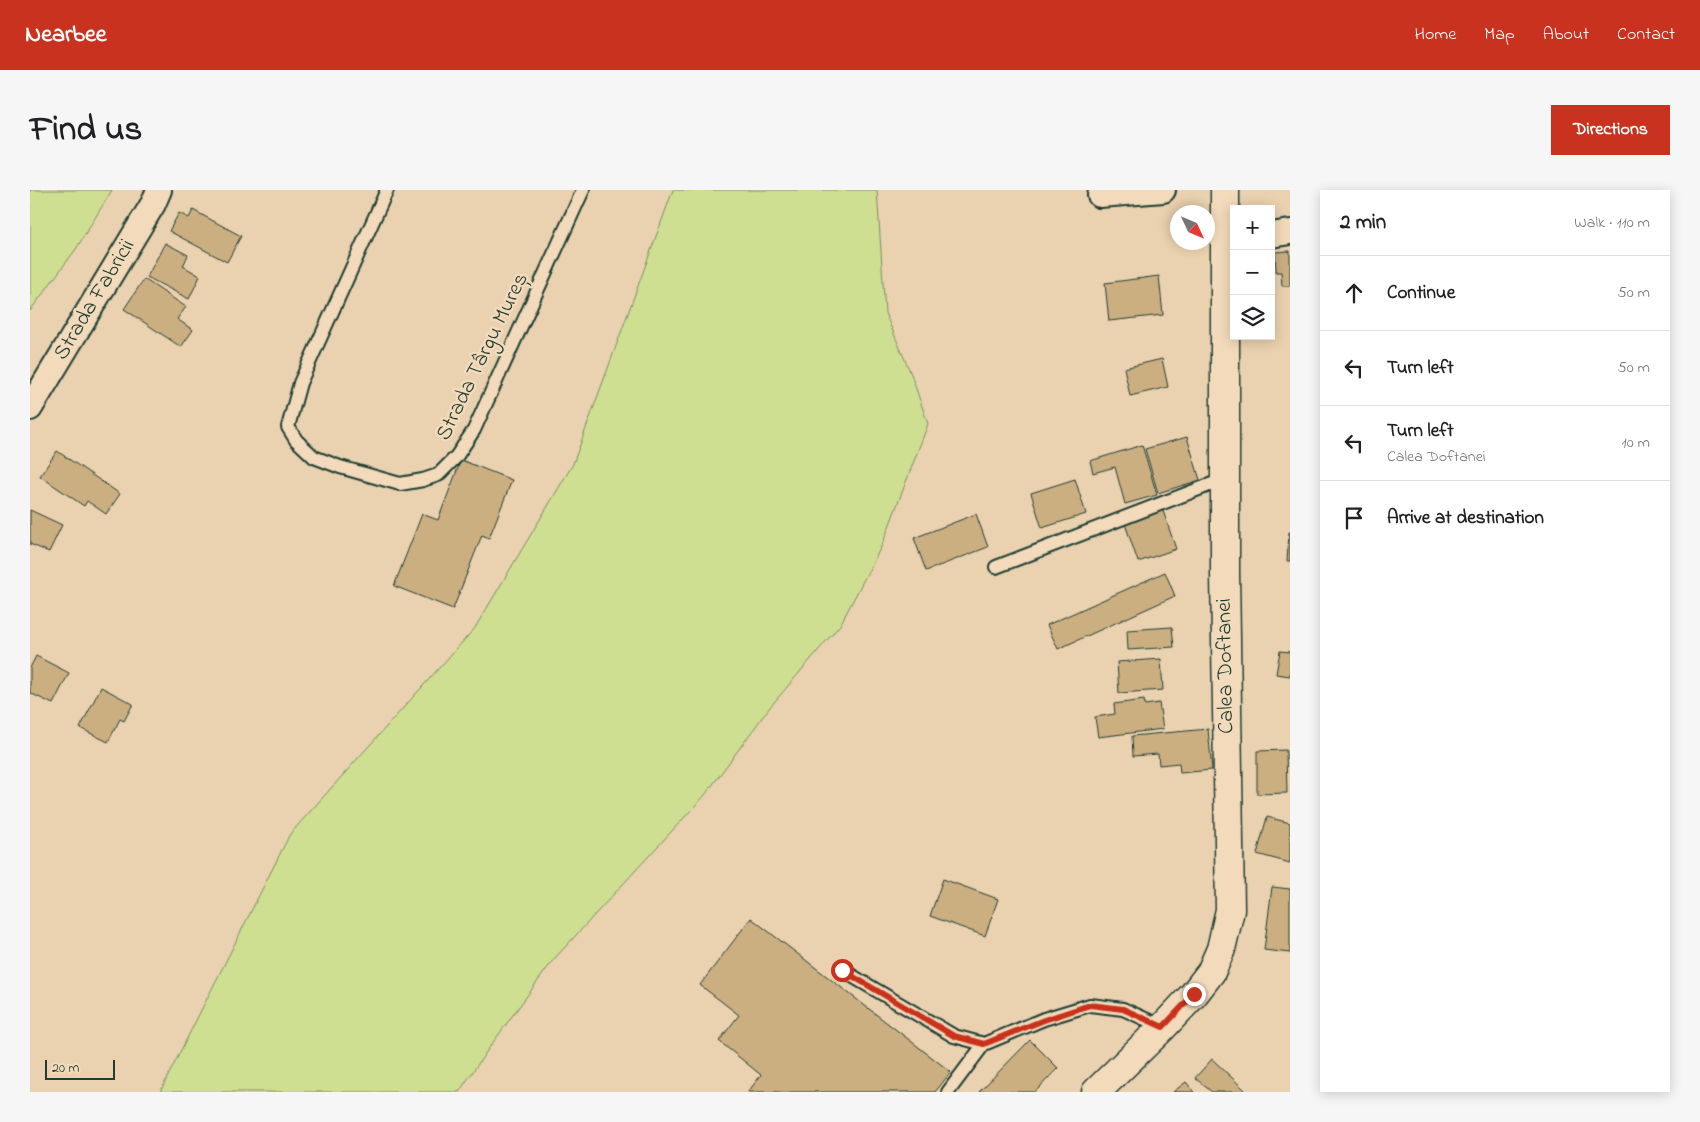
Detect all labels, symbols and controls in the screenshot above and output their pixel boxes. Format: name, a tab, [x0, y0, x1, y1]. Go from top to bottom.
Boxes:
text: Nearbee	[25, 18, 107, 53]
text: Home	[1415, 22, 1456, 48]
text: Map	[1484, 22, 1515, 48]
text: About	[1543, 22, 1589, 48]
text: Contact	[1617, 22, 1675, 48]
text: Find us	[30, 105, 142, 156]
button: Directions	[1551, 105, 1670, 155]
north arrow	[1170, 205, 1215, 250]
map controls	[1230, 205, 1275, 340]
button: +	[1230, 205, 1275, 250]
text: 2 min	[1340, 208, 1386, 238]
text: Walk · 110 m	[1574, 211, 1650, 235]
street label: Strada Fabricii	[46, 233, 144, 367]
button: −	[1230, 250, 1275, 295]
street label: Strada Târgu Mureș	[429, 268, 538, 447]
icon: ahead	[1340, 279, 1368, 307]
text: Continue	[1387, 280, 1455, 307]
text: 50 m	[1618, 281, 1650, 305]
button: layers	[1230, 295, 1275, 340]
icon: left	[1340, 354, 1368, 382]
text: Turn left	[1387, 355, 1454, 382]
text: 50 m	[1618, 356, 1650, 380]
text: Turn left	[1387, 418, 1454, 445]
icon: left	[1340, 429, 1368, 457]
text: 10 m	[1622, 431, 1650, 455]
text: Calea Doftanei	[1387, 445, 1486, 469]
icon: arrive	[1340, 504, 1368, 532]
text: Arrive at destination	[1387, 505, 1544, 532]
street label: Calea Doftanei	[1209, 598, 1243, 734]
route start	[831, 959, 854, 982]
route end	[1183, 983, 1206, 1006]
scale bar	[45, 1057, 115, 1080]
text: 20 m	[52, 1058, 79, 1079]

